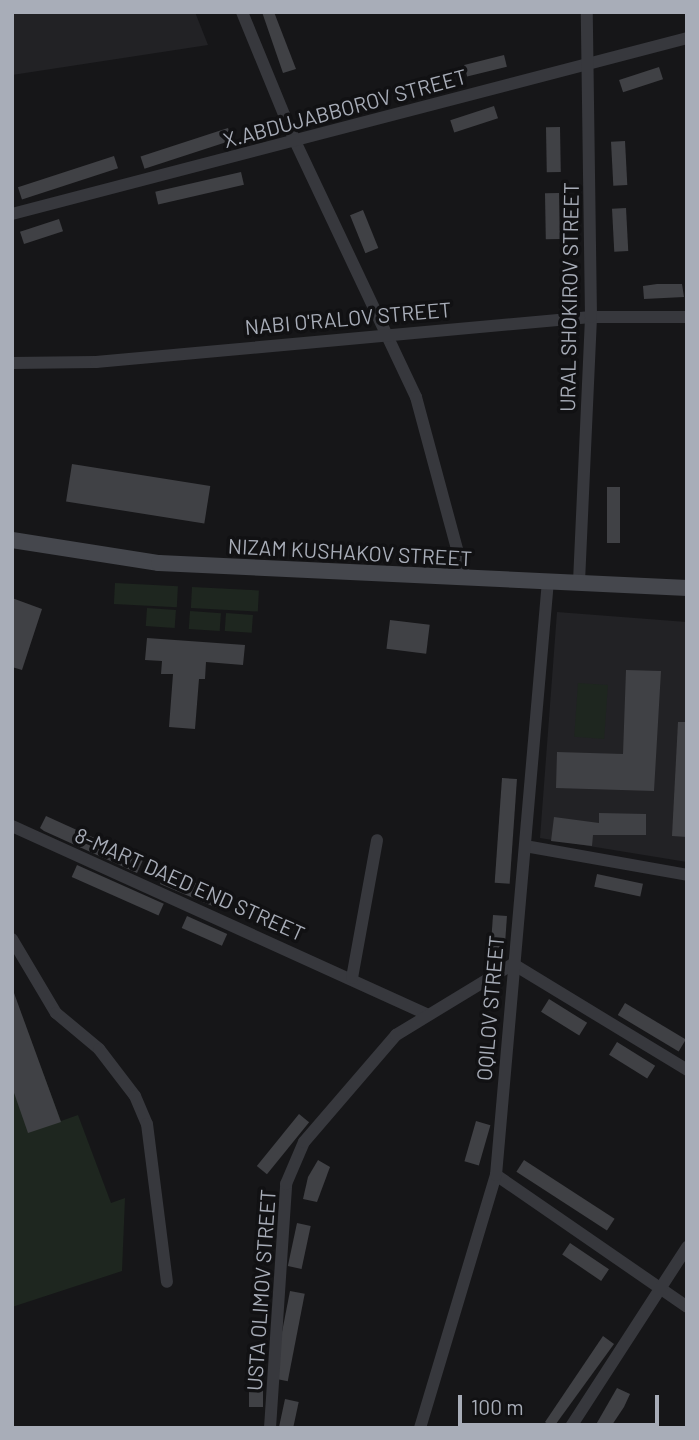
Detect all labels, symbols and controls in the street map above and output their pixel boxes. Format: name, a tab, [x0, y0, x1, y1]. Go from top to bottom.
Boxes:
street label: X.ABDUJABBOROV STREET	[220, 63, 470, 153]
street label: URAL SHOKIROV STREET	[554, 182, 584, 412]
street label: NABI O'RALOV STREET	[244, 296, 452, 340]
street label: NIZAM KUSHAKOV STREET	[227, 533, 473, 571]
street label: 8-MART DAED END STREET	[71, 822, 309, 946]
street label: OQILOV STREET	[471, 934, 509, 1082]
street label: USTA OLIMOV STREET	[241, 1188, 281, 1392]
scale bar	[461, 1380, 662, 1424]
text: 100 m	[471, 1394, 524, 1419]

